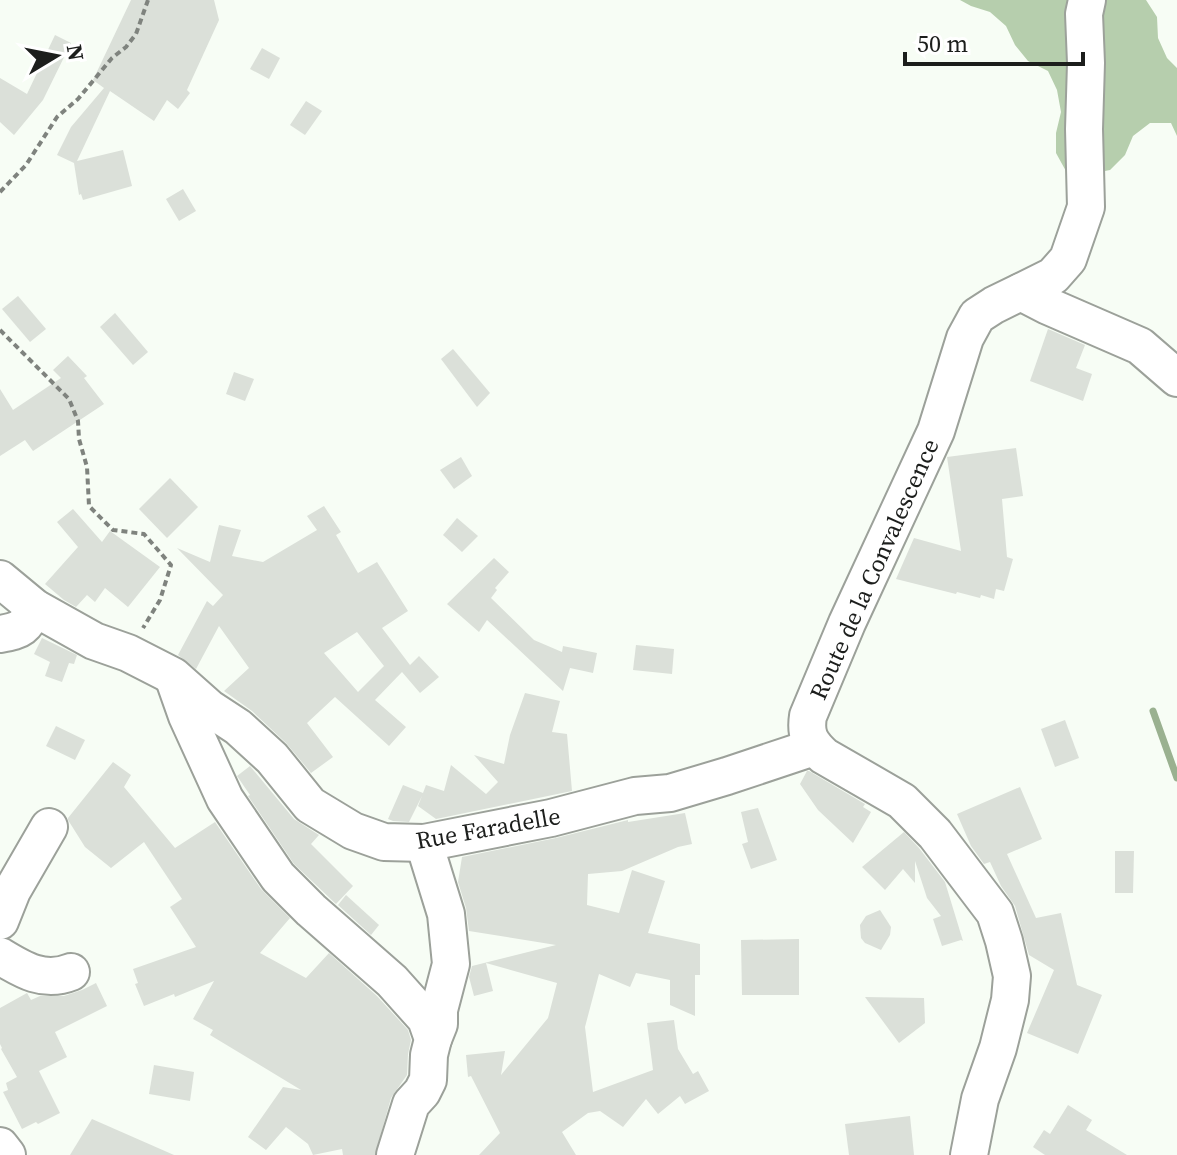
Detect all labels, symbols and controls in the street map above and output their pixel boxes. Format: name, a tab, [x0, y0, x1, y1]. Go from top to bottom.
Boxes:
north arrow	[16, 16, 96, 96]
scale bar	[905, 16, 1083, 66]
text: 50 m	[917, 27, 968, 60]
text: N	[60, 42, 92, 63]
street label: Route de la Convalescence	[801, 433, 947, 705]
street label: Rue Faradelle	[413, 799, 563, 857]

